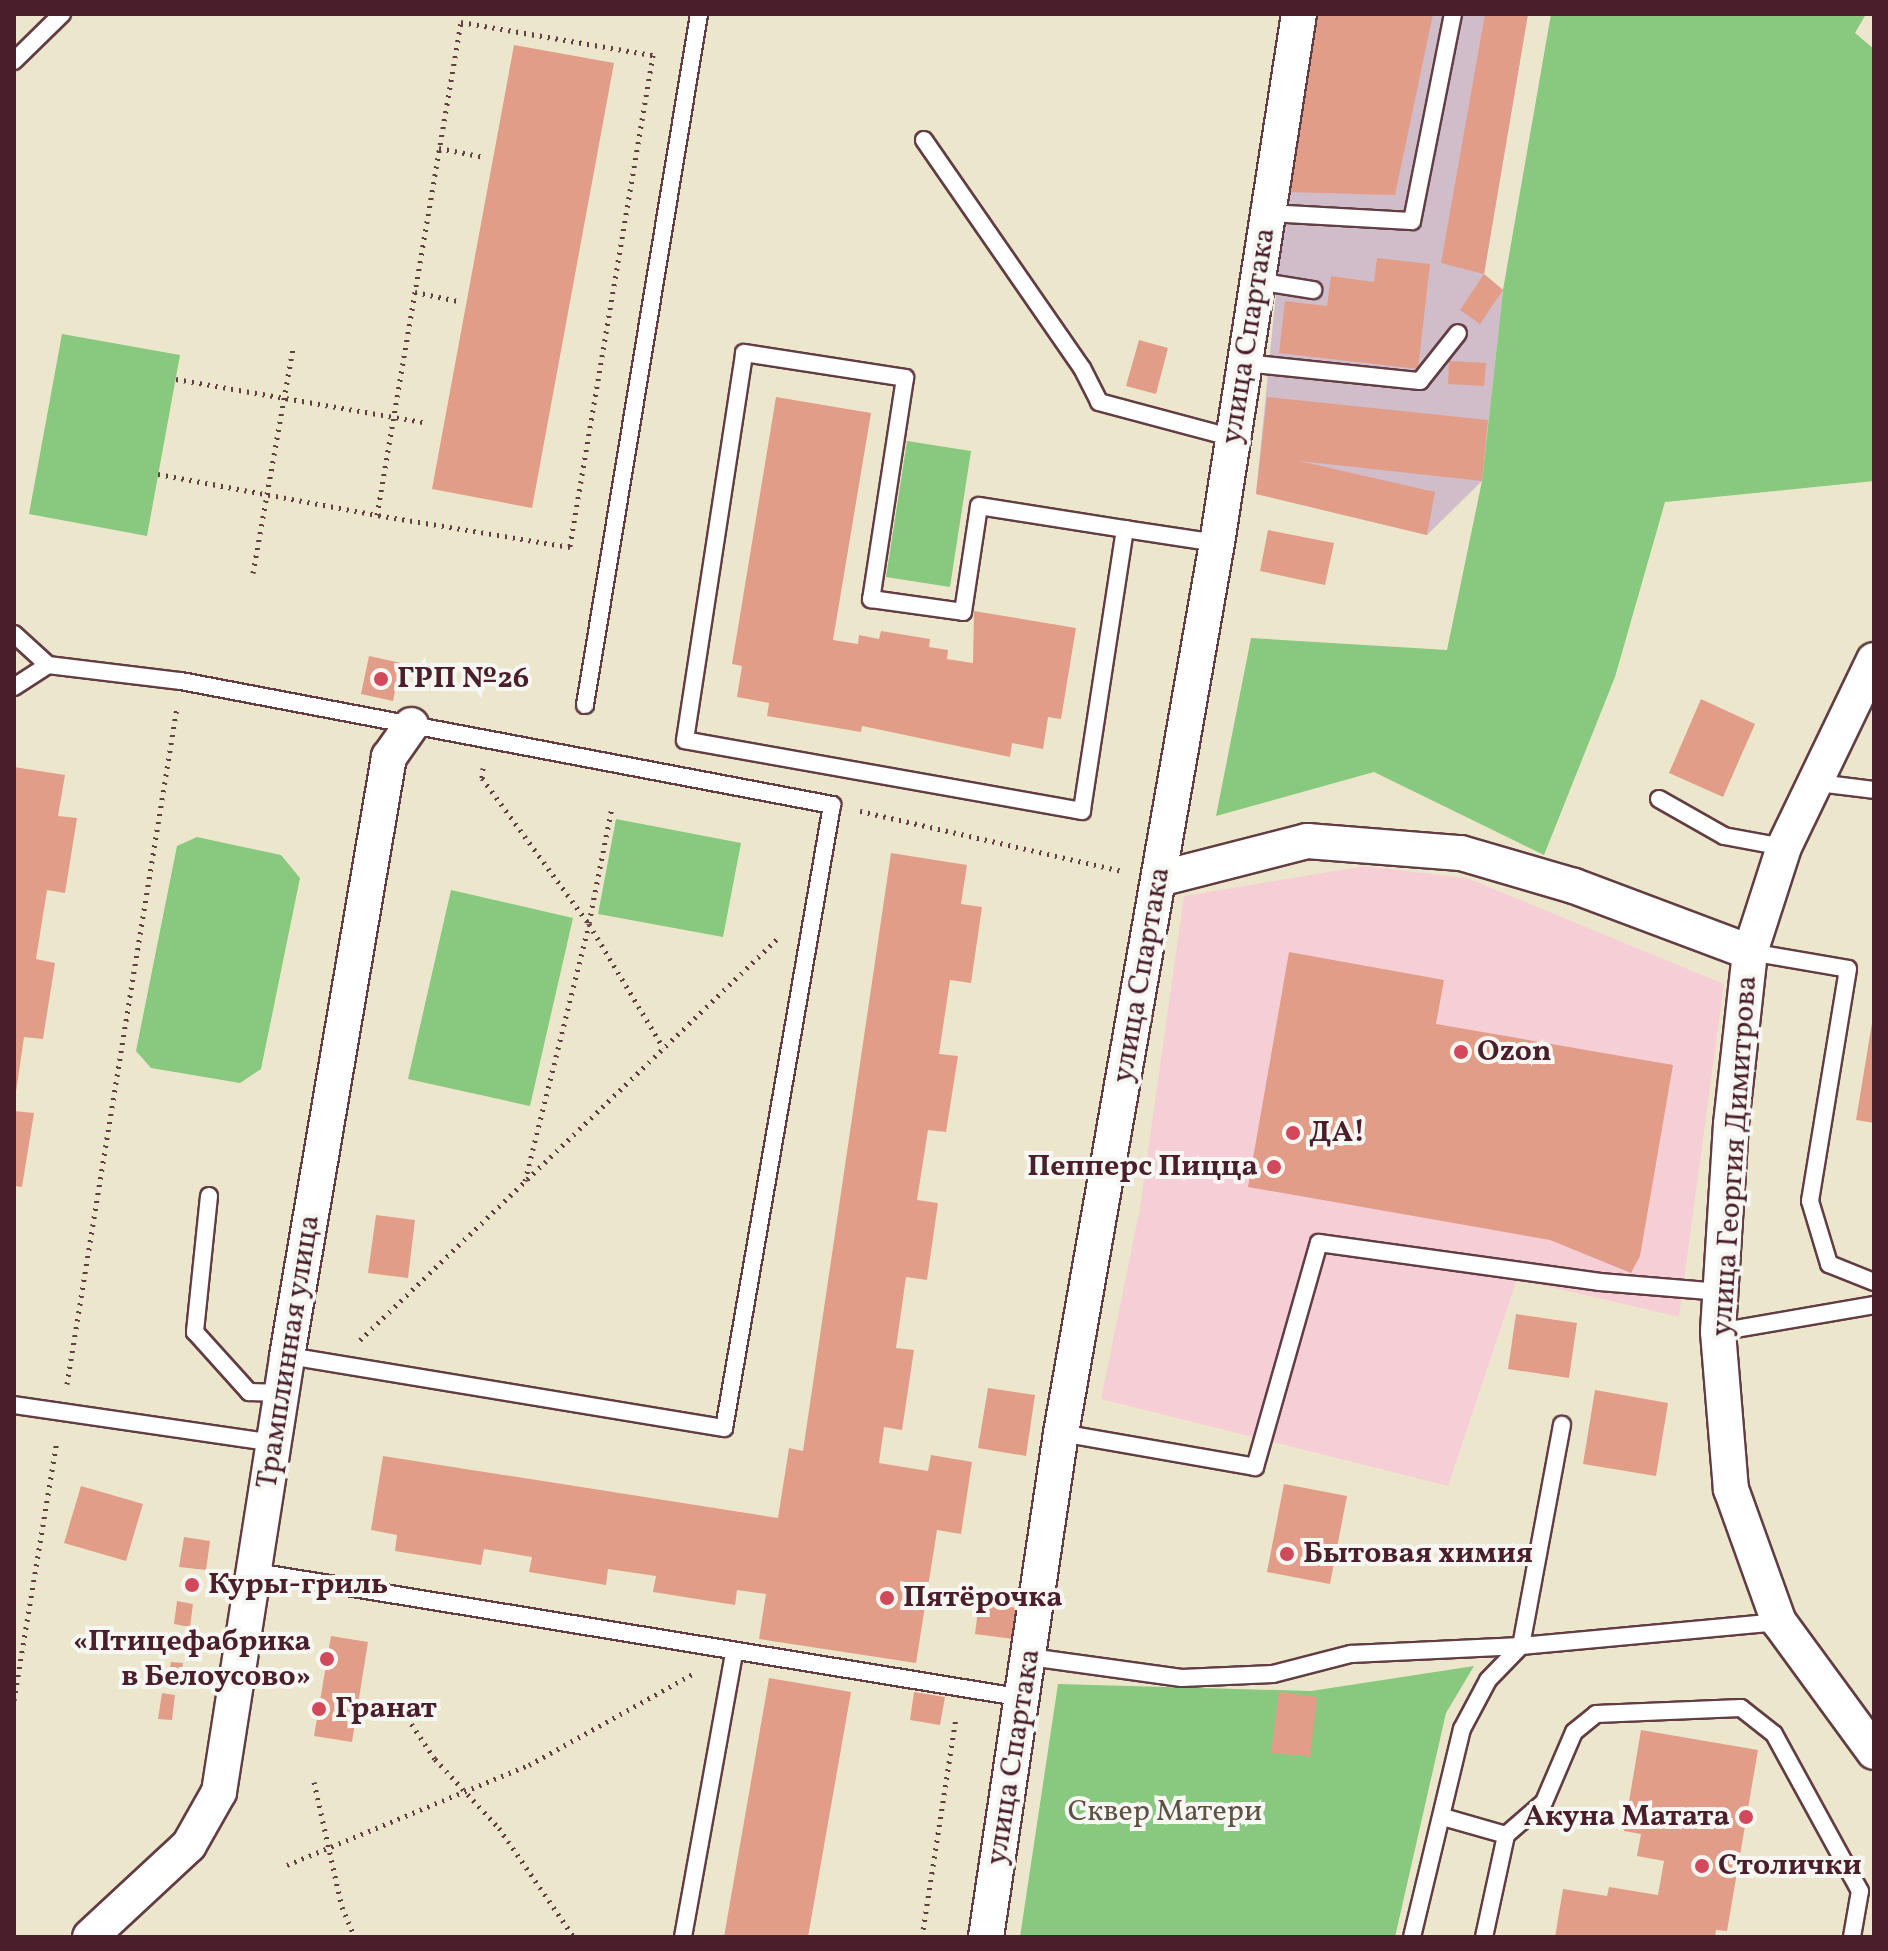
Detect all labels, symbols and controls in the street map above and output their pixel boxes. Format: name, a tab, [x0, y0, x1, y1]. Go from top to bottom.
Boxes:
street label: улица Спартака	[1214, 225, 1284, 447]
place label: ГРП №26	[397, 661, 529, 697]
marker: ГРП №26	[372, 670, 390, 688]
street label: улица Спартака	[1105, 864, 1179, 1086]
street label: улица Георгия Димитрова	[1704, 974, 1766, 1338]
place label: Ozon	[1477, 1034, 1551, 1070]
marker: Ozon	[1452, 1043, 1470, 1061]
place label: ДА!	[1309, 1115, 1365, 1151]
marker: ДА!	[1284, 1124, 1302, 1142]
place label: Пепперс Пицца	[1027, 1149, 1258, 1185]
marker: Пепперс Пицца	[1265, 1158, 1283, 1176]
street label: Трамплинная улица	[249, 1212, 329, 1492]
place label: Бытовая химия	[1303, 1536, 1533, 1572]
marker: Бытовая химия	[1278, 1545, 1296, 1563]
place label: Куры-гриль	[208, 1567, 388, 1603]
marker: Куры-гриль	[183, 1576, 201, 1594]
place label: Пятёрочка	[903, 1580, 1063, 1616]
marker: Пятёрочка	[878, 1589, 896, 1607]
place label: «Птицефабрика в Белоусово»	[73, 1624, 311, 1694]
street label: улица Спартака	[979, 1646, 1049, 1868]
marker: «Птицефабрика в Белоусово»	[318, 1650, 336, 1668]
place label: Гранат	[335, 1691, 437, 1727]
marker: Гранат	[310, 1700, 328, 1718]
park label: Сквер Матери	[1068, 1794, 1262, 1830]
place label: Акуна Матата	[1524, 1799, 1730, 1835]
marker: Акуна Матата	[1737, 1808, 1755, 1826]
place label: Столички	[1718, 1848, 1862, 1884]
marker: Столички	[1693, 1857, 1711, 1875]

